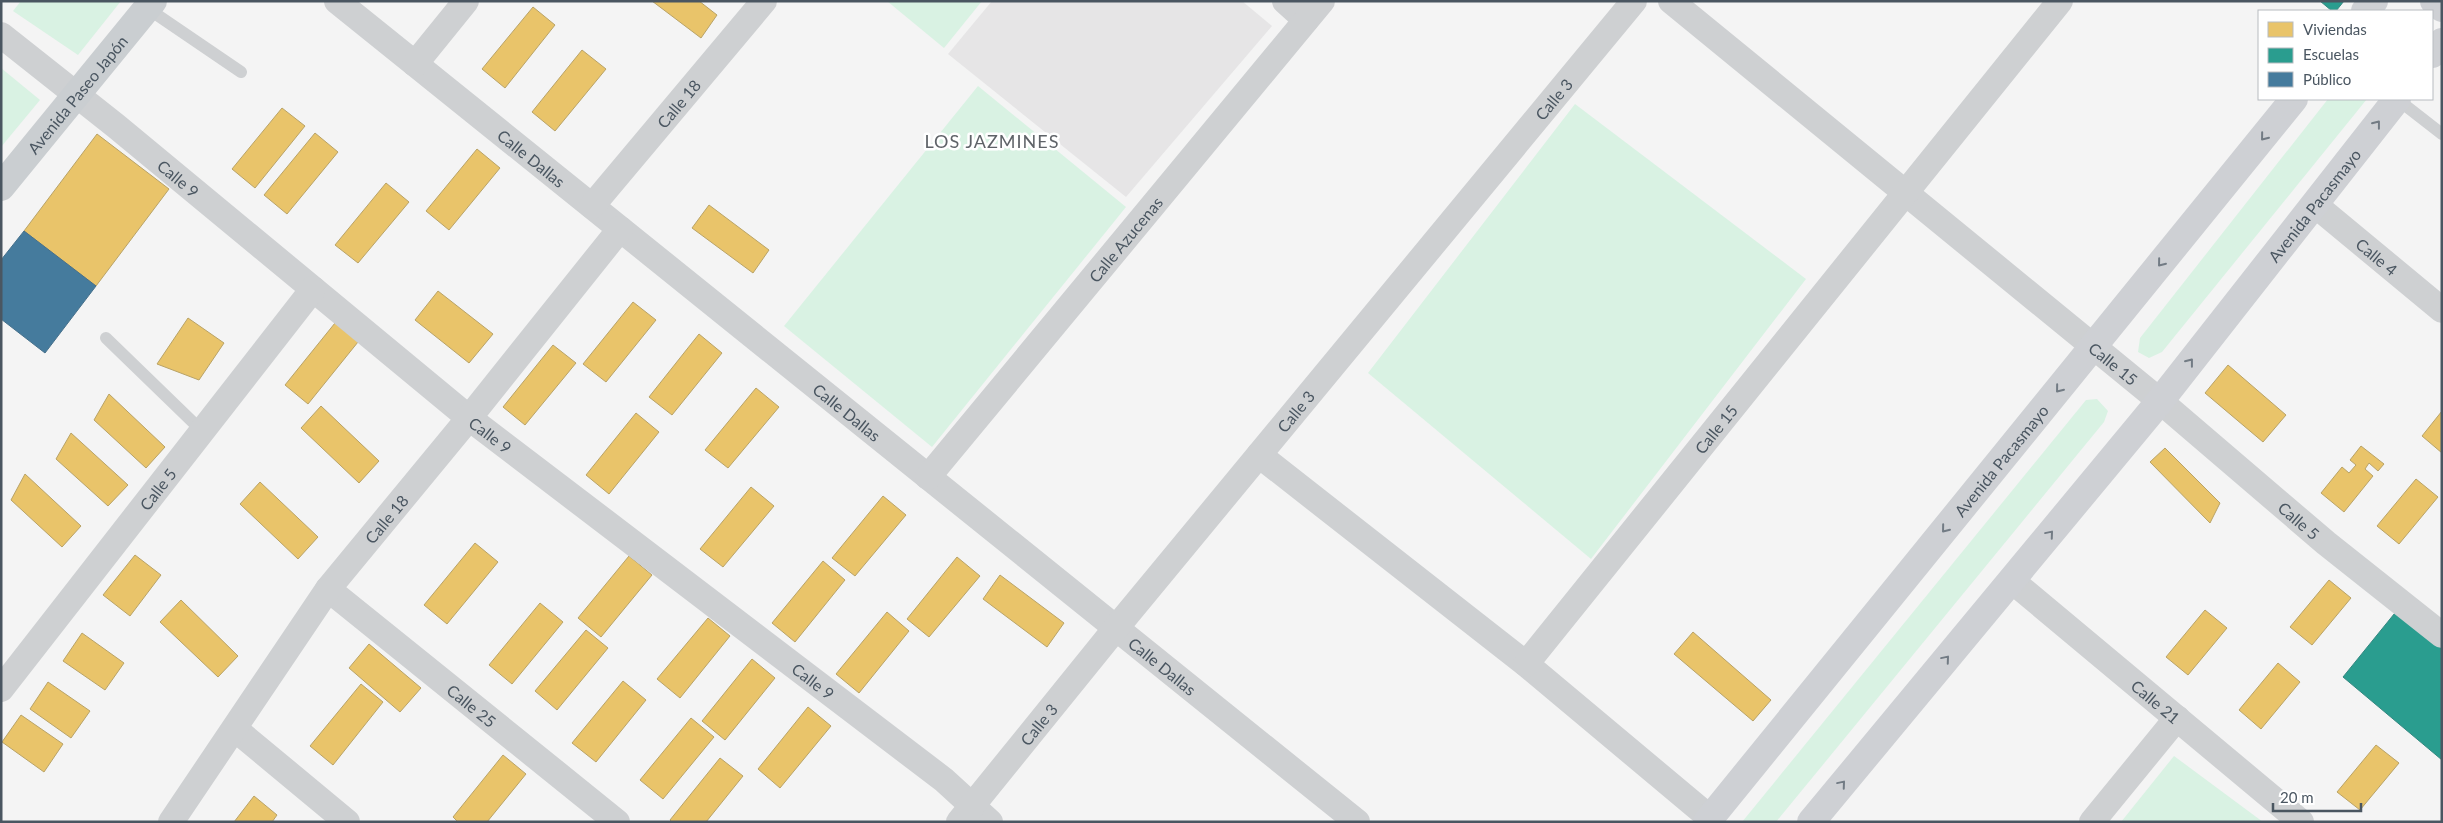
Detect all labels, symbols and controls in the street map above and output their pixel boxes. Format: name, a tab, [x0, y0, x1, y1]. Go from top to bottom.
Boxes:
legend	[2258, 10, 2433, 100]
text: Viviendas	[2303, 20, 2367, 38]
street label: Avenida Paseo Japón	[23, 31, 131, 157]
text: Escuelas	[2303, 45, 2359, 63]
text: Público	[2303, 70, 2351, 88]
street label: Calle 3	[1531, 74, 1576, 123]
street label: Calle 18	[652, 75, 704, 131]
one-way arrow	[2371, 121, 2380, 130]
street label: Calle Dallas	[494, 125, 569, 191]
district label: LOS JAZMINES	[924, 130, 1060, 152]
one-way arrow	[2260, 131, 2269, 140]
street label: Avenida Pacasmayo	[2264, 145, 2364, 265]
street label: Calle 9	[154, 155, 203, 200]
street label: Calle Azucenas	[1084, 192, 1166, 285]
street label: Calle 4	[2353, 234, 2402, 279]
one-way arrow	[2159, 257, 2167, 266]
street label: Calle 15	[2086, 338, 2142, 389]
one-way arrow	[2184, 359, 2192, 368]
street label: Calle Dallas	[810, 379, 885, 445]
one-way arrow	[2056, 383, 2064, 392]
street label: Calle 3	[1273, 386, 1318, 436]
street label: Calle 15	[1690, 401, 1741, 457]
street label: Avenida Pacasmayo	[1950, 401, 2052, 520]
street label: Calle 9	[466, 412, 516, 457]
street label: Calle 5	[135, 464, 179, 514]
street label: Calle 18	[360, 491, 411, 547]
street label: Calle 5	[2275, 497, 2324, 543]
one-way arrow	[1943, 523, 1951, 532]
one-way arrow	[2044, 531, 2052, 540]
street label: Calle Dallas	[1125, 633, 1200, 699]
one-way arrow	[1940, 656, 1949, 665]
street label: Calle 9	[789, 658, 838, 703]
street label: Calle 21	[2128, 675, 2184, 727]
street label: Calle 25	[444, 680, 500, 731]
street label: Calle 3	[1016, 699, 1061, 749]
scale bar	[2273, 780, 2360, 812]
one-way arrow	[1837, 781, 1845, 790]
text: 20 m	[2280, 788, 2314, 806]

